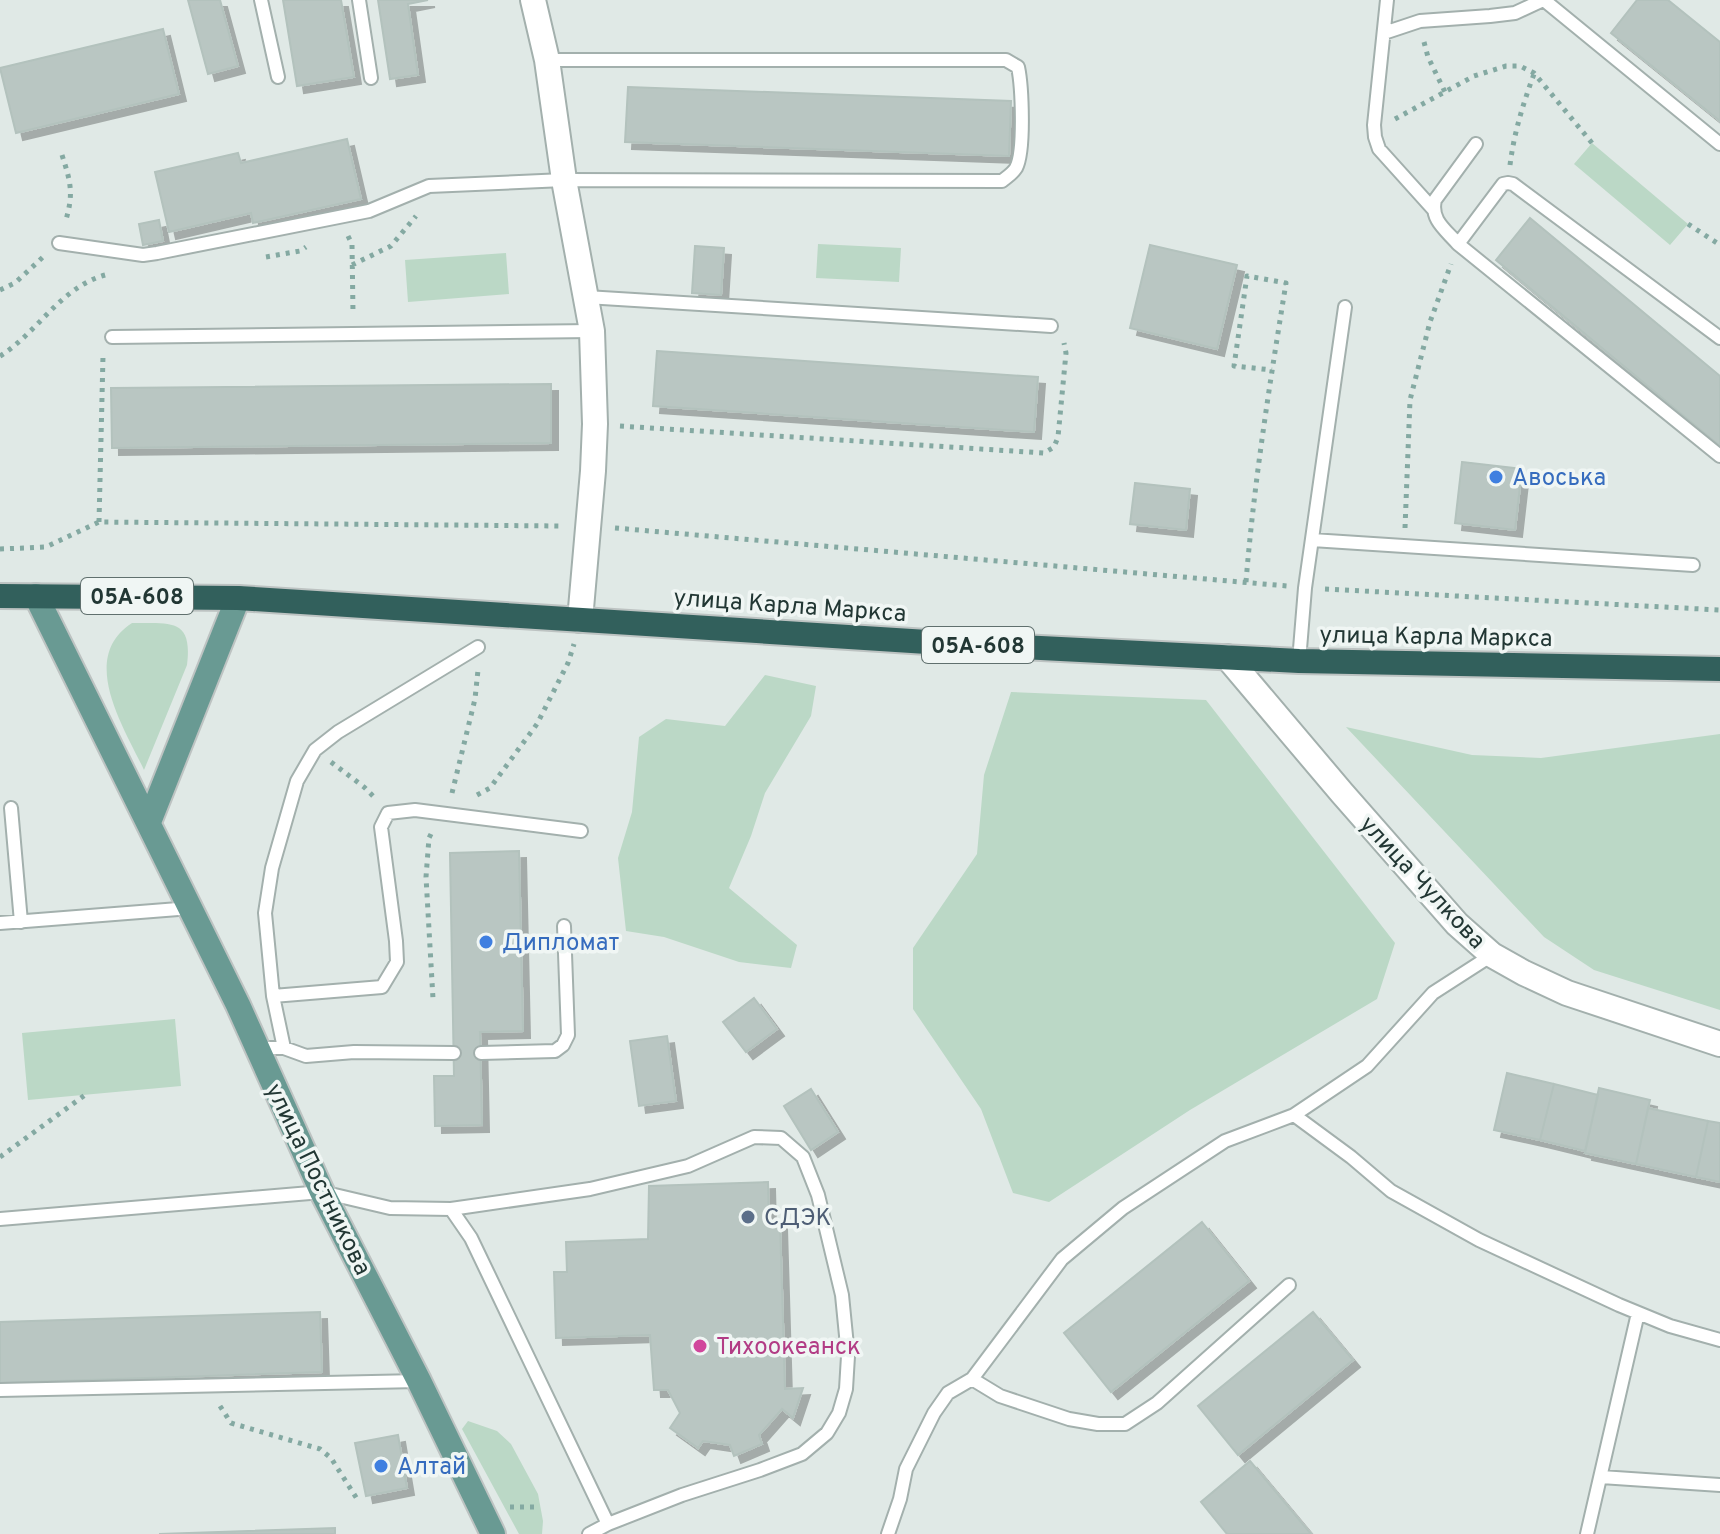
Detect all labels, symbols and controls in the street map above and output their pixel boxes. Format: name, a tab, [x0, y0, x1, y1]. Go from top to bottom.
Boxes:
place label: Авоська	[1512, 464, 1606, 494]
marker: Авоська	[1487, 468, 1505, 486]
road number: 05А-608	[81, 578, 193, 614]
street label: улица Карла Маркса	[672, 584, 907, 630]
street label: улица Карла Маркса	[1319, 621, 1553, 655]
road number: 05А-608	[922, 627, 1034, 663]
street label: улица Чулкова	[1352, 810, 1491, 956]
place label: Дипломат	[502, 929, 620, 959]
marker: Дипломат	[477, 933, 495, 951]
street label: улица Постникова	[258, 1079, 377, 1281]
place label: СДЭК	[764, 1204, 831, 1234]
marker: СДЭК	[739, 1208, 757, 1226]
place label: Тихоокеанск	[716, 1333, 861, 1363]
marker: Тихоокеанск	[691, 1337, 709, 1355]
place label: Алтай	[397, 1453, 466, 1483]
marker: Алтай	[372, 1457, 390, 1475]

